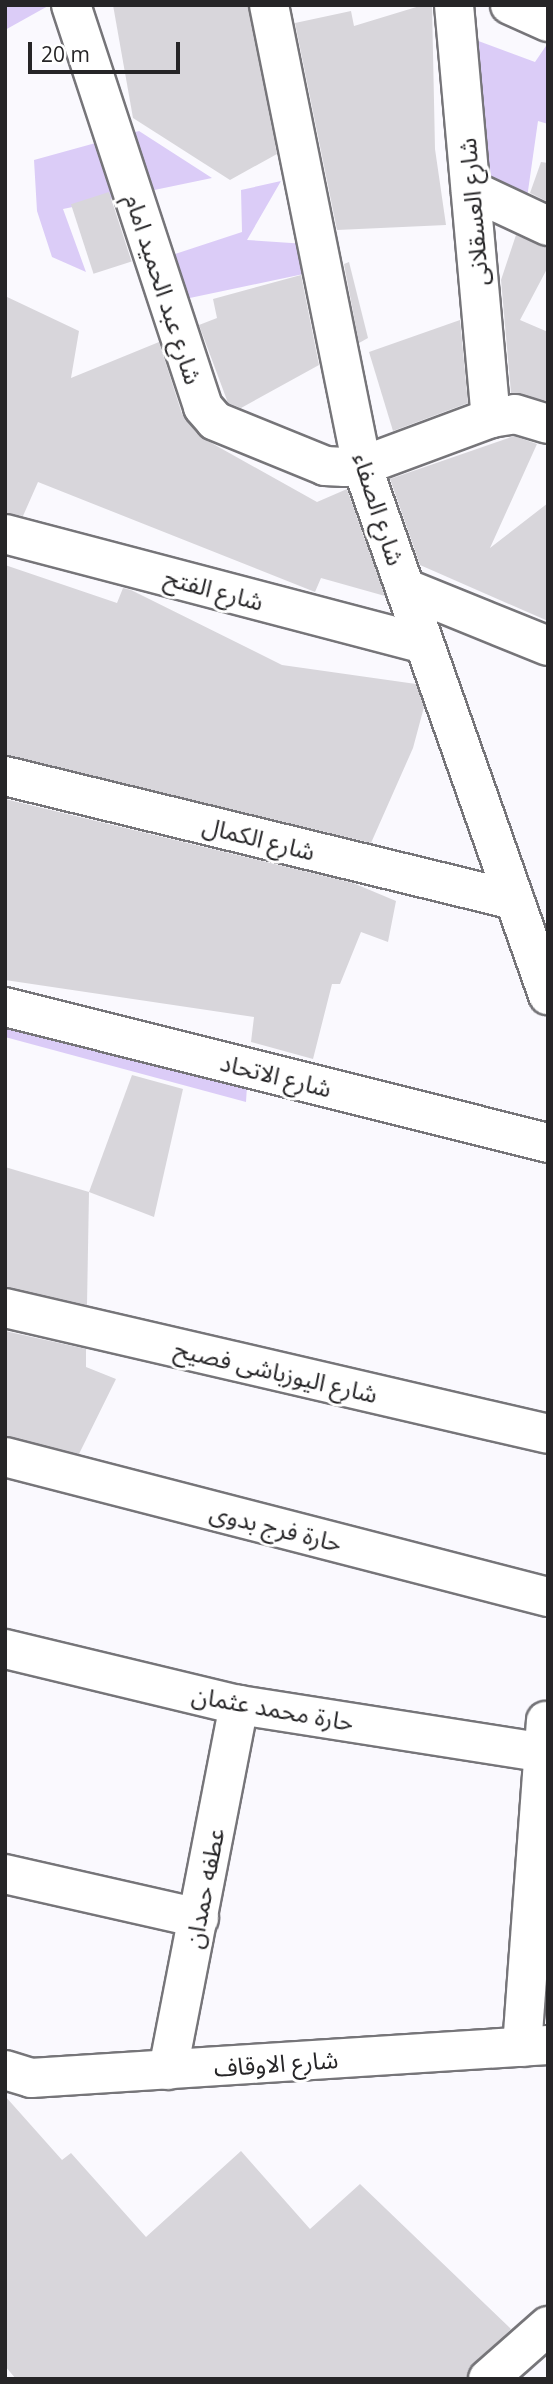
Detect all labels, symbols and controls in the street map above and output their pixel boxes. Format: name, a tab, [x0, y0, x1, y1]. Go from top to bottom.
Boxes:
scale bar	[32, 28, 184, 72]
text: 20 m	[41, 40, 90, 68]
street label: شارع العسقلانى	[452, 137, 494, 287]
street label: شارع عبد الحميد امام	[120, 190, 208, 388]
street label: شارع الصفاء	[347, 449, 411, 569]
street label: شارع الفتح	[161, 562, 267, 616]
street label: شارع الكمال	[200, 810, 318, 866]
street label: شارع الاتحاد	[217, 1047, 335, 1103]
street label: شارع اليوزباشى فصيح	[172, 1334, 380, 1408]
street label: حارة فرج بدوى	[207, 1497, 345, 1557]
street label: حارة محمد عثمان	[190, 1680, 356, 1736]
street label: عطفه حمدان	[178, 1825, 230, 1951]
street label: شارع الاوقاف	[213, 2044, 339, 2082]

